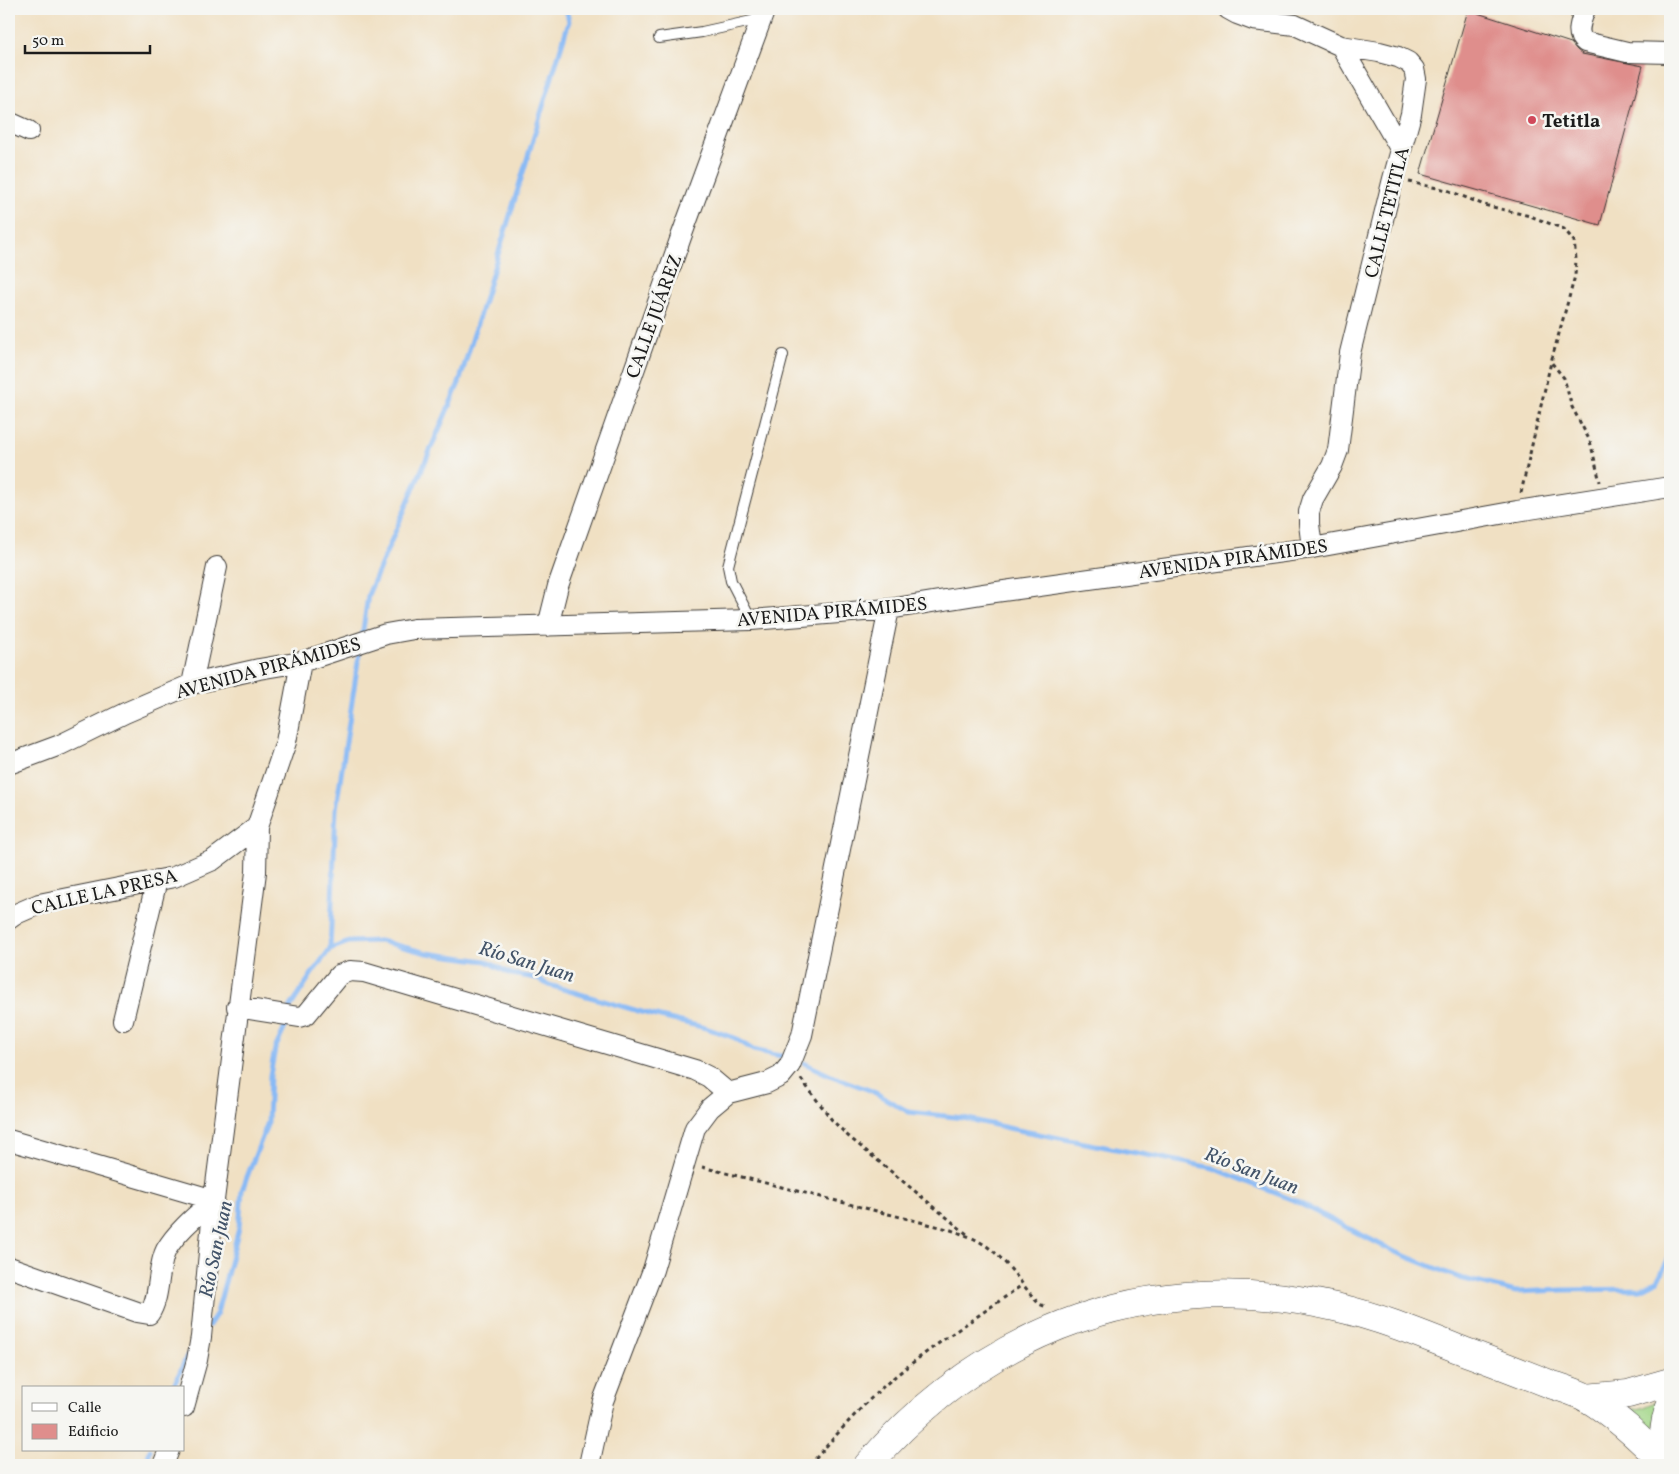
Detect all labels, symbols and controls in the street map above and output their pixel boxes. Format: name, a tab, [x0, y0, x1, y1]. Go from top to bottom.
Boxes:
scale bar	[25, 22, 150, 54]
text: 50 m	[32, 31, 64, 52]
place label: Tetitla	[1542, 109, 1600, 135]
marker: Tetitla	[1526, 114, 1538, 126]
street label: CALLE TETITLA	[1359, 144, 1417, 281]
street label: CALLE JUÁREZ	[620, 251, 689, 382]
street label: AVENIDA PIRÁMIDES	[1137, 534, 1330, 586]
street label: AVENIDA PIRÁMIDES	[736, 592, 928, 634]
street label: AVENIDA PIRÁMIDES	[173, 632, 364, 706]
street label: CALLE LA PRESA	[29, 864, 180, 922]
water label: Río San Juan	[475, 935, 578, 991]
water label: Río San Juan	[1200, 1141, 1302, 1203]
water label: Río San Juan	[193, 1198, 241, 1301]
legend	[22, 1386, 185, 1452]
text: Calle	[68, 1398, 101, 1419]
text: Edificio	[68, 1422, 119, 1443]

